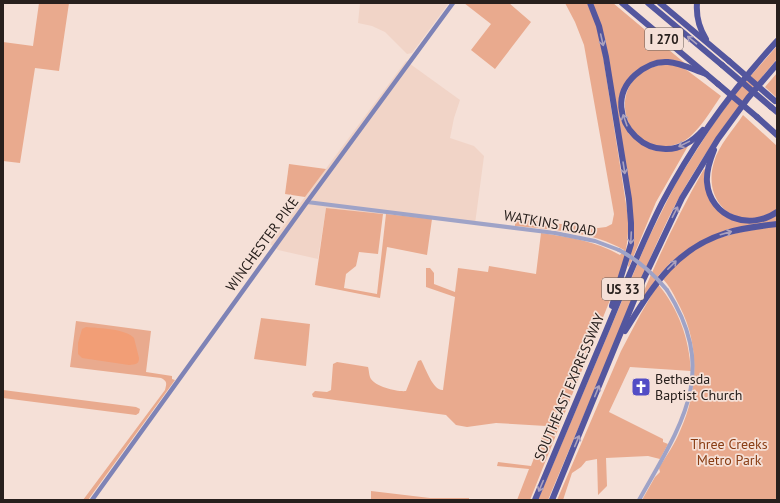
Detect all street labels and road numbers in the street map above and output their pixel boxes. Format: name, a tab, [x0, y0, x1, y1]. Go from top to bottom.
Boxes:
road number: I 270	[645, 28, 683, 50]
street label: WINCHESTER PIKE	[222, 193, 302, 295]
street label: WATKINS ROAD	[502, 206, 598, 240]
road number: US 33	[602, 278, 644, 300]
street label: SOUTHEAST EXPRESSWAY	[530, 310, 608, 463]

